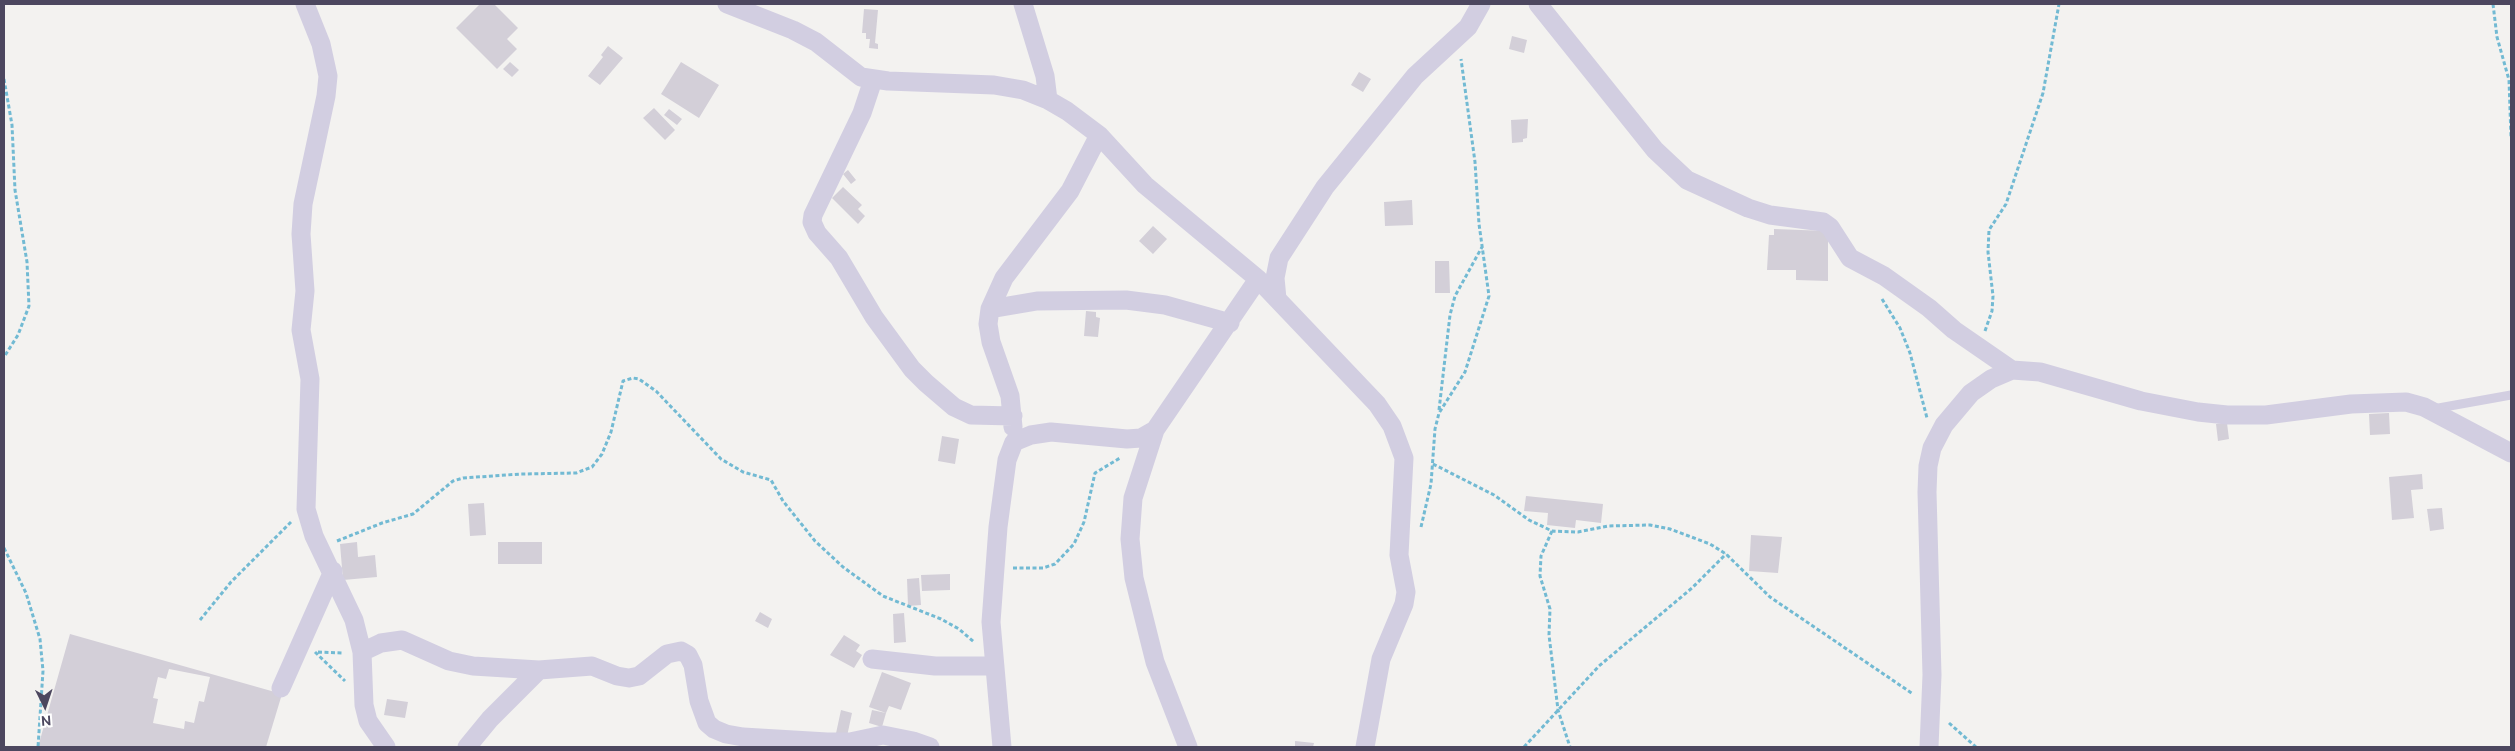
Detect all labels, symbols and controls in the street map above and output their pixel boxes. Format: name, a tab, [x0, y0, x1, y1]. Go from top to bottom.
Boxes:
north arrow	[20, 681, 70, 731]
text: N	[40, 713, 52, 729]

